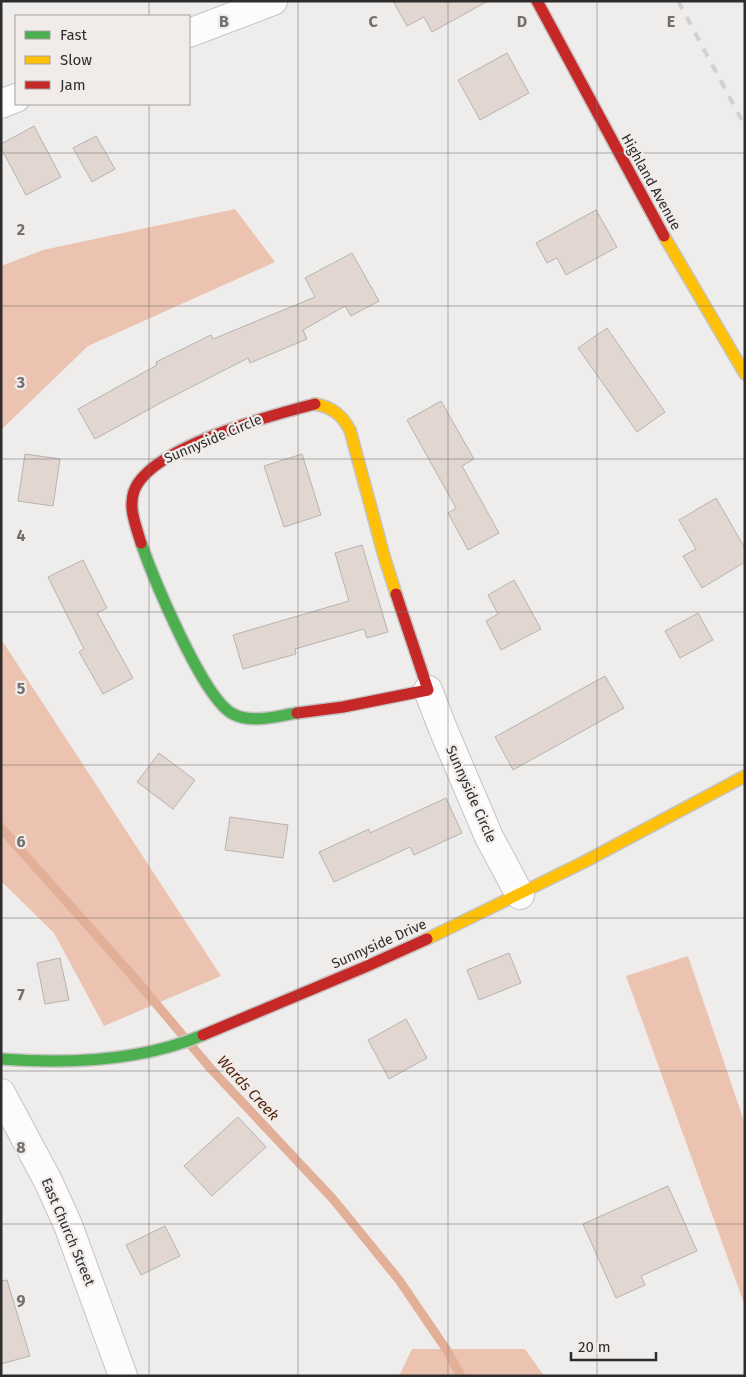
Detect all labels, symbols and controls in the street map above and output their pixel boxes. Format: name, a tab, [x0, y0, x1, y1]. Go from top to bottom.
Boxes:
text: B	[219, 12, 229, 31]
text: C	[368, 12, 378, 31]
text: D	[517, 12, 527, 31]
text: E	[667, 12, 675, 31]
legend	[15, 15, 190, 105]
text: Fast	[60, 26, 87, 44]
text: Slow	[60, 51, 92, 69]
text: Jam	[60, 76, 86, 94]
street label: Highland Avenue	[618, 131, 684, 233]
text: 2	[17, 220, 25, 239]
text: 3	[16, 373, 25, 392]
street label: Sunnyside Circle	[162, 411, 264, 467]
text: 4	[16, 526, 26, 545]
text: 5	[17, 679, 26, 698]
street label: Sunnyside Circle	[442, 743, 500, 845]
text: 6	[16, 832, 26, 851]
street label: Sunnyside Drive	[329, 916, 429, 972]
text: 7	[17, 985, 25, 1004]
water label: Wards Creek	[213, 1052, 283, 1124]
text: 8	[16, 1138, 26, 1157]
street label: East Church Street	[38, 1175, 99, 1289]
text: 9	[17, 1291, 26, 1310]
scale bar	[571, 1330, 656, 1362]
text: 20 m	[578, 1338, 611, 1356]

